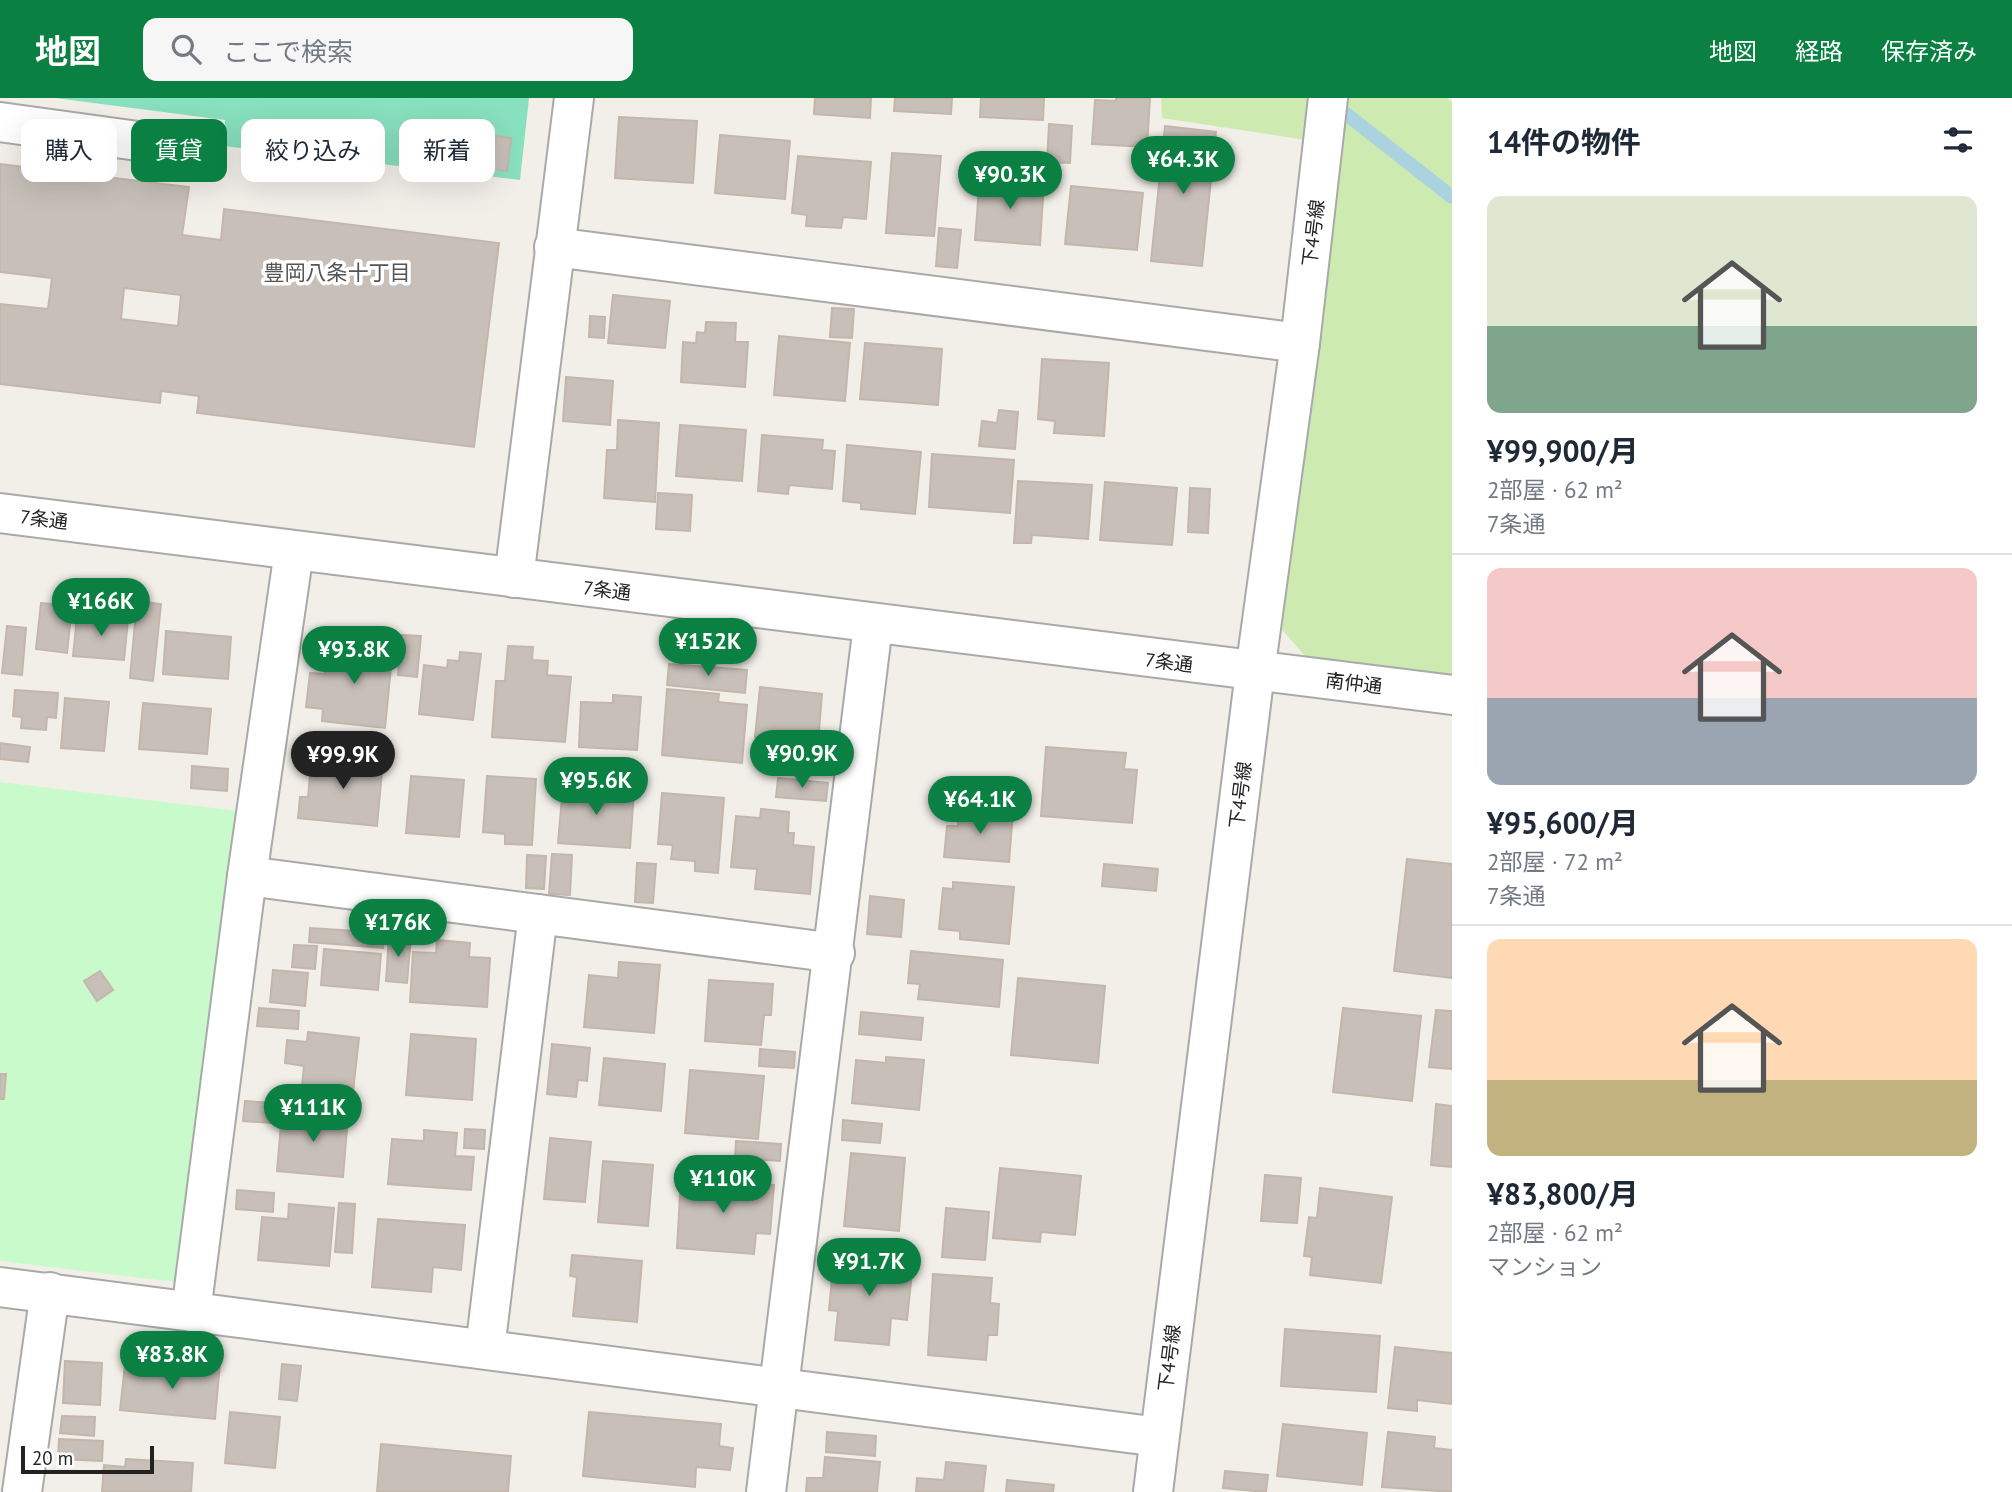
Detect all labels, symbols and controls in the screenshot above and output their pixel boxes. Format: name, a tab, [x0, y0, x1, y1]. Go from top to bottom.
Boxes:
search box	[143, 18, 633, 81]
text: 地図	[35, 29, 101, 72]
icon: search	[167, 30, 205, 68]
text: ここで検索	[223, 35, 353, 68]
text: 地図	[1709, 36, 1757, 67]
text: 経路	[1795, 36, 1843, 67]
text: 保存済み	[1881, 36, 1977, 67]
chip: 購入	[21, 119, 117, 182]
chip: 賃貸	[131, 119, 227, 182]
chip: 絞り込み	[241, 119, 385, 182]
chip: 新着	[399, 119, 495, 182]
icon: filters	[1939, 121, 1977, 159]
text: 14件の物件	[1487, 122, 1641, 161]
pin: ¥64.3K	[1126, 136, 1240, 196]
text: ¥64.3K	[1147, 144, 1219, 173]
pin: ¥90.3K	[953, 152, 1067, 211]
text: ¥90.3K	[974, 159, 1046, 188]
street label: 下4号線	[1297, 198, 1329, 268]
icon: home	[1669, 242, 1795, 368]
district label: 豊岡八条十丁目	[264, 259, 411, 286]
text: ¥99,900/月	[1487, 431, 1639, 470]
text: 2部屋 · 62 m²	[1487, 475, 1623, 504]
street label: 7条通	[19, 504, 69, 534]
text: 7条通	[1487, 509, 1546, 538]
street label: 7条通	[582, 575, 632, 605]
pin: ¥166K	[52, 578, 150, 638]
text: ¥166K	[68, 586, 134, 615]
icon: home	[1669, 614, 1795, 740]
pin: ¥152K	[659, 618, 757, 678]
pin: ¥93.8K	[297, 626, 411, 686]
text: ¥152K	[675, 626, 741, 655]
text: ¥93.8K	[318, 634, 390, 663]
street label: 7条通	[1144, 647, 1194, 677]
street label: 南仲通	[1324, 668, 1384, 698]
pin: ¥90.9K	[745, 730, 859, 790]
pin: ¥99.9K	[286, 732, 400, 791]
text: ¥90.9K	[766, 738, 838, 767]
text: ¥99.9K	[307, 739, 379, 768]
pin: ¥95.6K	[539, 758, 653, 817]
street label: 下4号線	[1224, 760, 1256, 830]
text: ¥95.6K	[560, 765, 632, 794]
pin: ¥64.1K	[923, 776, 1037, 836]
text: ¥64.1K	[944, 784, 1016, 813]
text: ¥95,600/月	[1487, 803, 1639, 842]
text: 2部屋 · 72 m²	[1487, 847, 1623, 876]
text: 7条通	[1487, 881, 1546, 910]
pin: ¥176K	[349, 900, 447, 959]
text: ¥176K	[365, 907, 431, 936]
icon: home	[1669, 985, 1795, 1111]
pin: ¥111K	[264, 1084, 362, 1144]
text: ¥111K	[280, 1092, 346, 1121]
pin: ¥110K	[674, 1156, 772, 1215]
text: ¥110K	[690, 1163, 756, 1192]
text: ¥83,800/月	[1487, 1174, 1639, 1213]
text: 2部屋 · 62 m²	[1487, 1218, 1623, 1247]
pin: ¥91.7K	[812, 1238, 926, 1298]
text: ¥91.7K	[833, 1246, 905, 1275]
text: マンション	[1487, 1252, 1602, 1281]
street label: 下4号線	[1153, 1323, 1185, 1393]
pin: ¥83.8K	[115, 1332, 229, 1391]
text: ¥83.8K	[136, 1339, 208, 1368]
scale bar	[21, 1443, 154, 1475]
text: 20 m	[32, 1446, 73, 1470]

